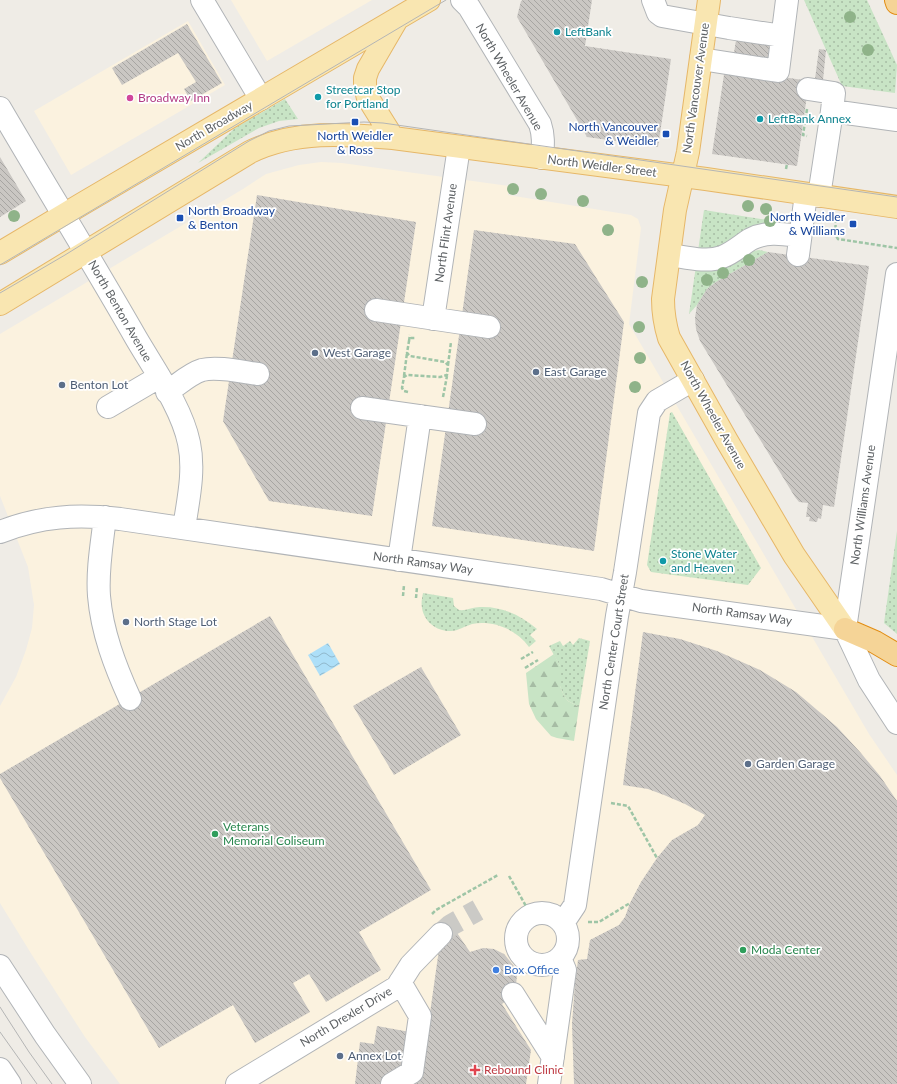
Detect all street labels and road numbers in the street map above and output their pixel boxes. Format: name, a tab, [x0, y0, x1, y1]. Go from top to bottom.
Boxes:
street label: North Wheeler Avenue	[473, 20, 546, 133]
street label: North Vancouver Avenue	[679, 22, 712, 154]
street label: North Broadway	[172, 97, 256, 154]
street label: North Weidler Street	[547, 151, 658, 180]
street label: North Flint Avenue	[431, 182, 460, 283]
street label: North Benton Avenue	[85, 257, 156, 364]
street label: North Wheeler Avenue	[677, 358, 749, 472]
street label: North Williams Avenue	[847, 444, 878, 566]
street label: North Ramsay Way	[372, 548, 475, 577]
street label: North Center Court Street	[595, 572, 632, 711]
street label: North Ramsay Way	[691, 599, 794, 628]
street label: North Drexler Drive	[297, 983, 394, 1050]

